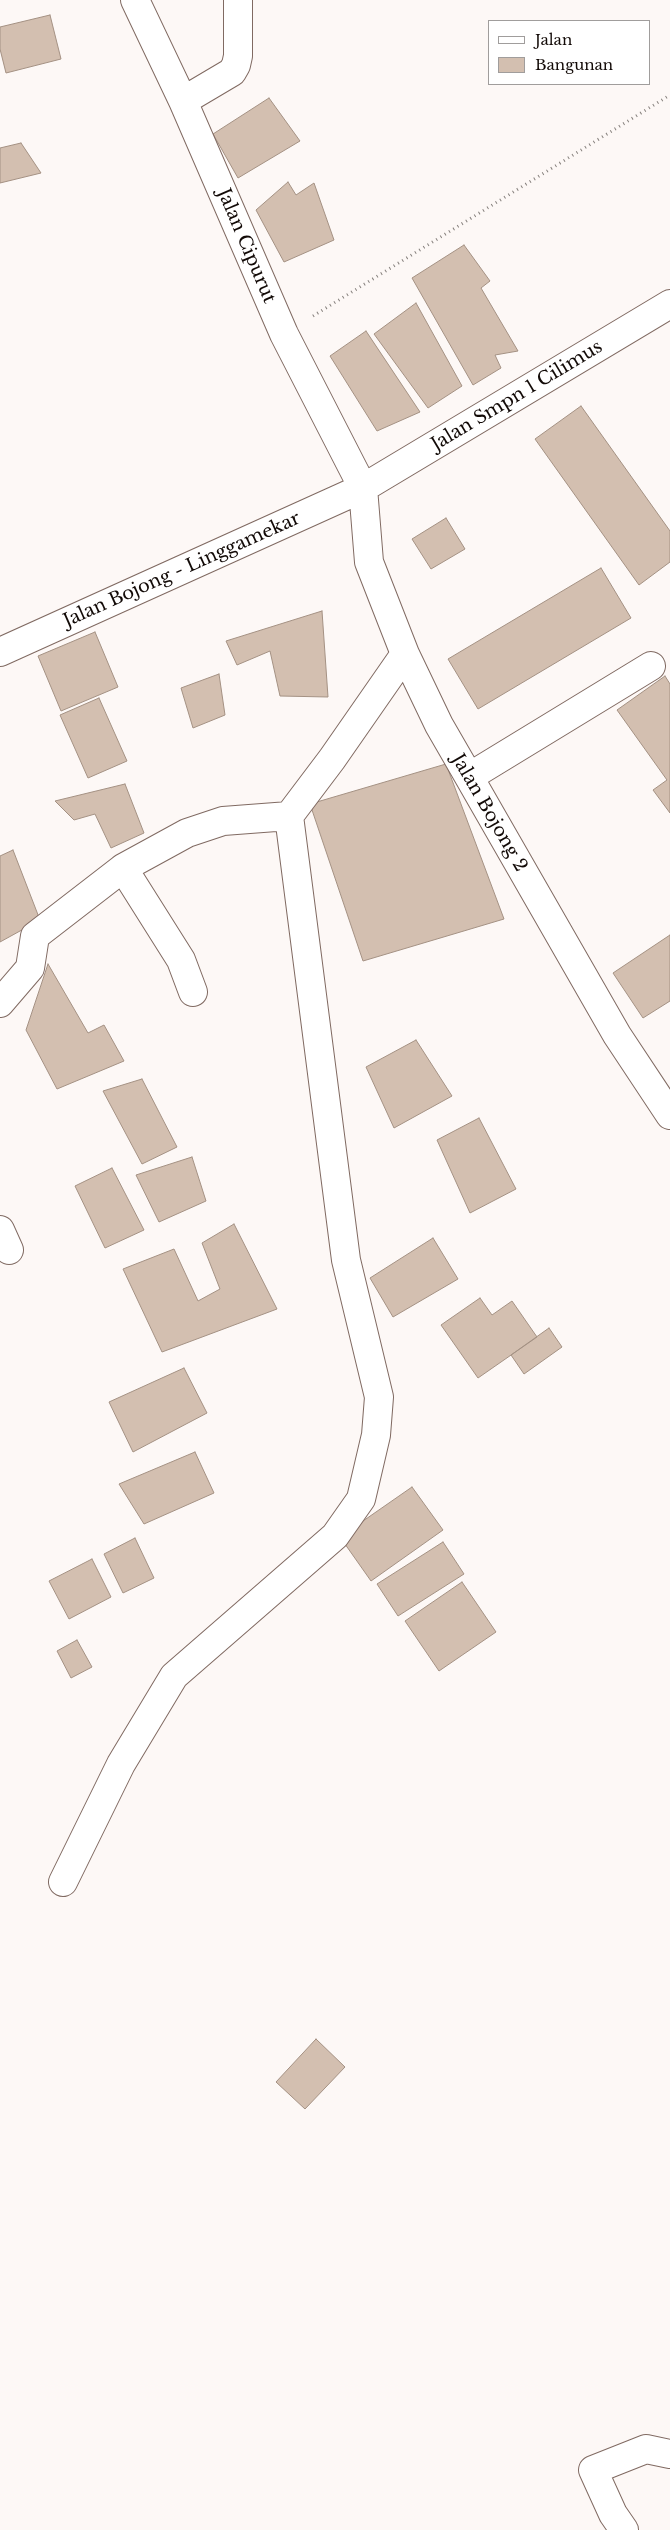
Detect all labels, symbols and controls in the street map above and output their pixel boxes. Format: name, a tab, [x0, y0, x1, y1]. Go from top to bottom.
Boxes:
legend	[488, 20, 650, 85]
text: Jalan	[535, 30, 572, 49]
text: Bangunan	[535, 55, 613, 74]
street label: Jalan Cipurut	[212, 186, 280, 306]
street label: Jalan Smpn 1 Cilimus	[427, 336, 607, 456]
street label: Jalan Bojong - Linggamekar	[60, 508, 304, 632]
street label: Jalan Bojong 2	[447, 750, 531, 876]

